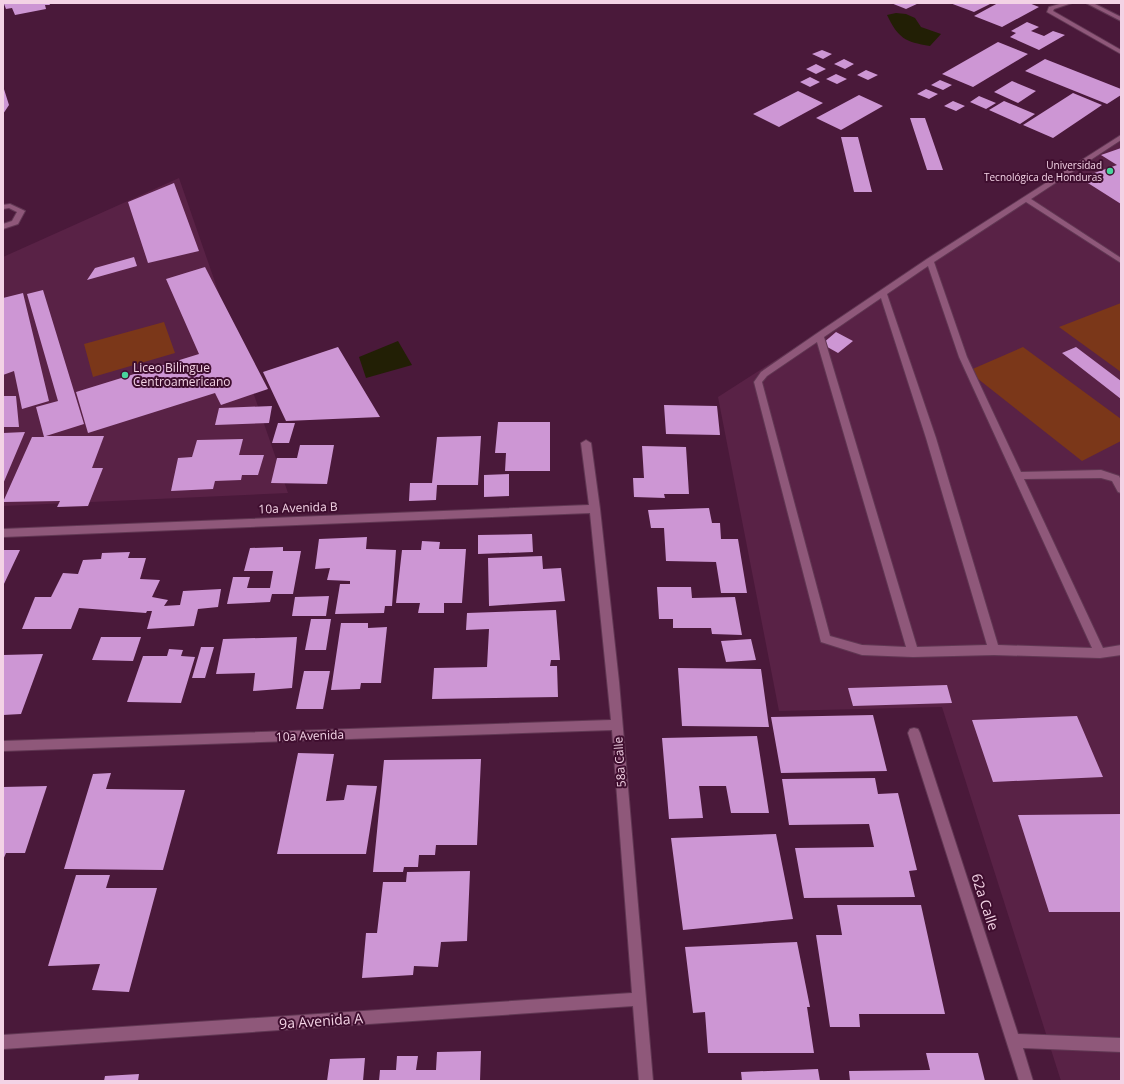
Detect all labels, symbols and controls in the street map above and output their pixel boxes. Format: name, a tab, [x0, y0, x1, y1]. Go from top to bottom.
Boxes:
place label: Universidad Tecnológica de Honduras	[984, 158, 1102, 184]
marker: Universidad Tecnológica de Honduras	[1105, 166, 1115, 176]
place label: Liceo Bilingue Centroamericano	[133, 359, 231, 390]
marker: Liceo Bilingue Centroamericano	[120, 370, 130, 380]
street label: 10a Avenida B	[258, 498, 338, 517]
street label: 10a Avenida	[276, 726, 344, 745]
street label: 58a Calle	[609, 736, 630, 788]
street label: 62a Calle	[967, 871, 1004, 933]
street label: 9a Avenida A	[278, 1008, 364, 1033]

